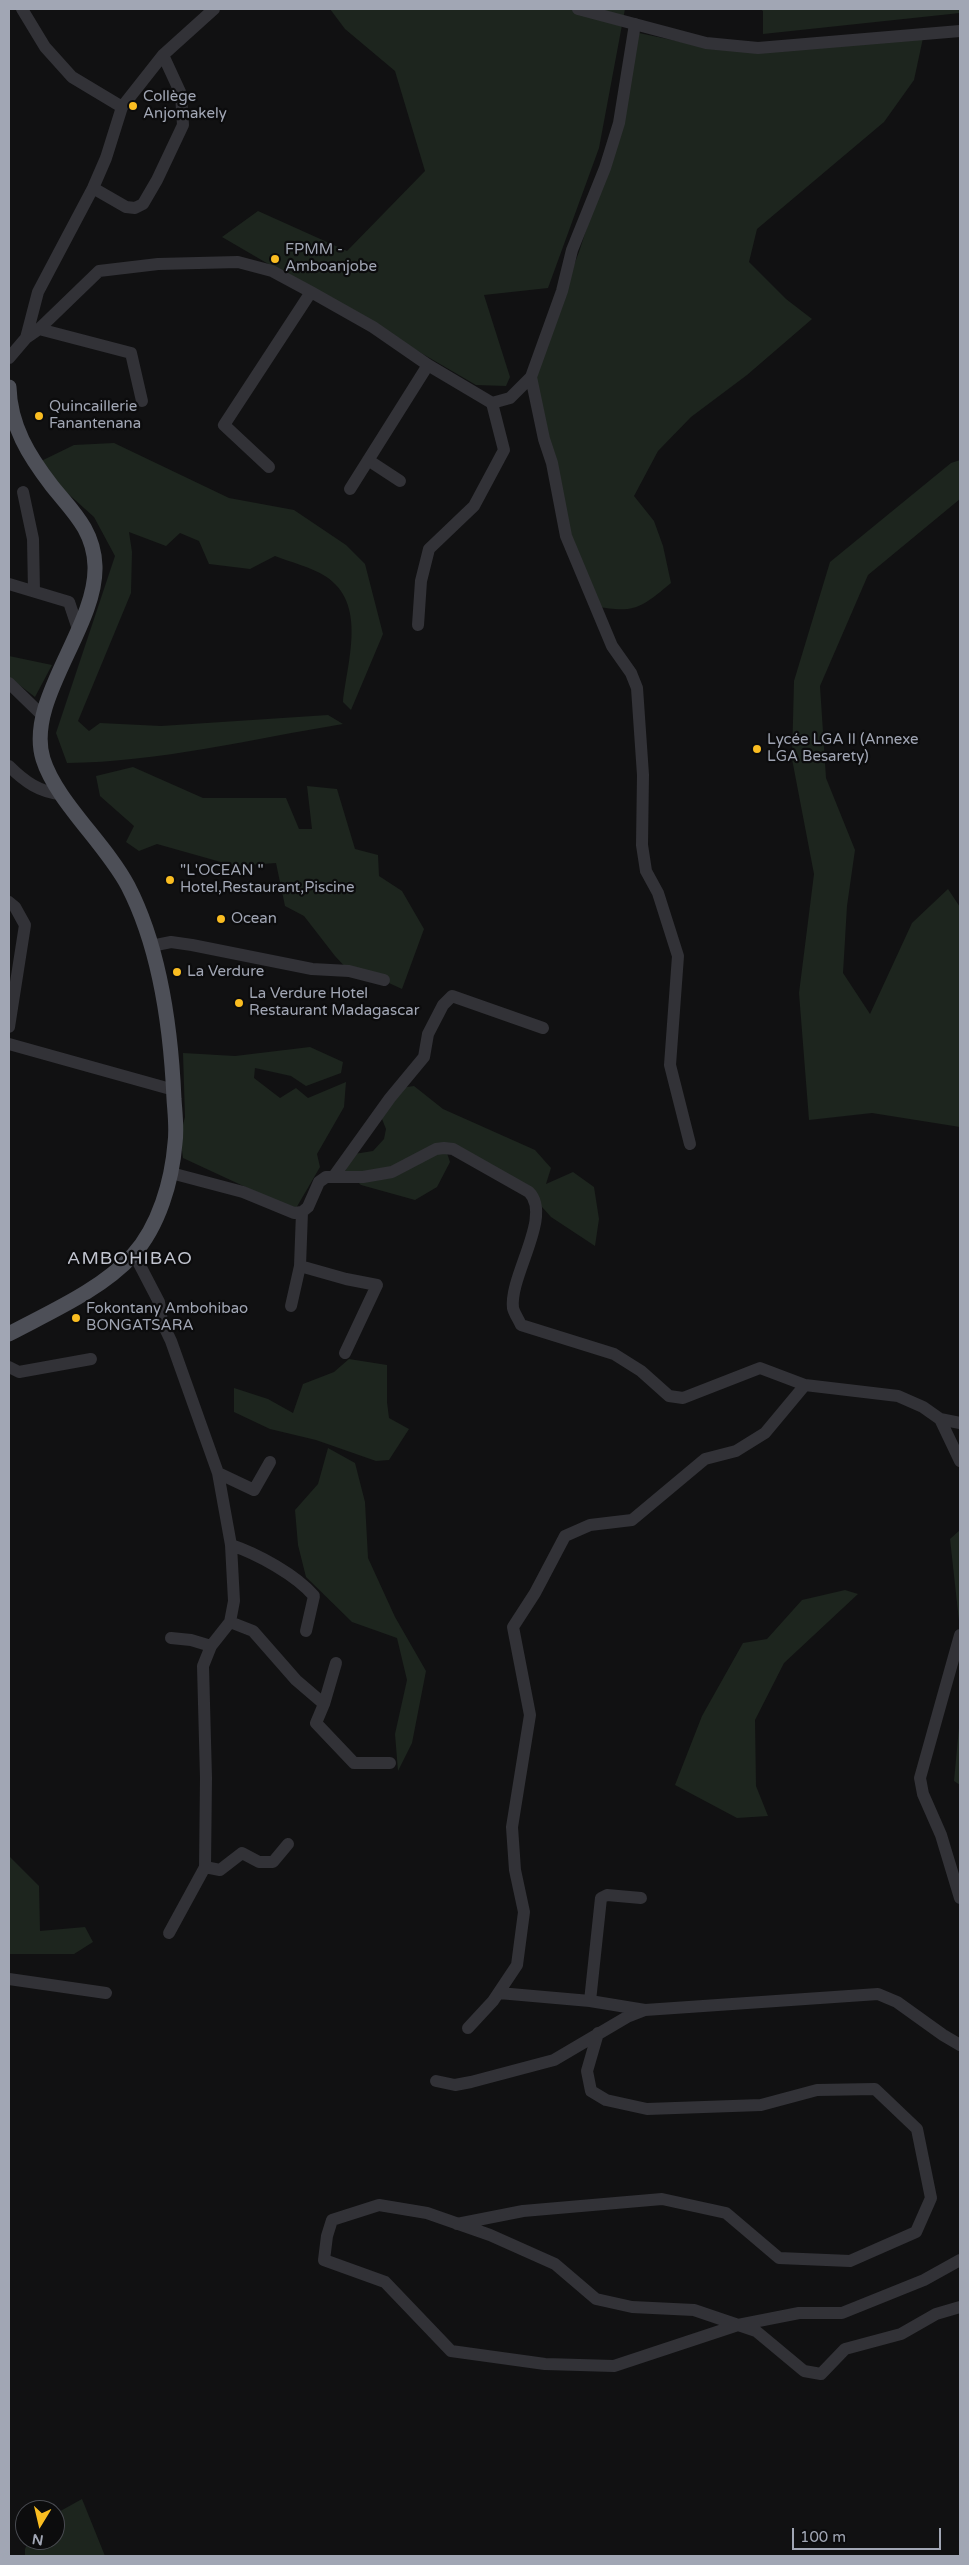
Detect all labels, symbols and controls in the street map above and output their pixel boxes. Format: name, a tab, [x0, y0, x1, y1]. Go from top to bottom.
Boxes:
place label: Collège Anjomakely	[143, 88, 227, 123]
marker: Collège Anjomakely	[127, 100, 139, 112]
place label: FPMM - Amboanjobe	[285, 241, 377, 276]
marker: FPMM - Amboanjobe	[269, 253, 281, 265]
place label: Quincaillerie Fanantenana	[49, 398, 141, 433]
marker: Quincaillerie Fanantenana	[33, 410, 45, 422]
place label: Lycée LGA II (Annexe LGA Besarety)	[767, 731, 919, 766]
marker: Lycée LGA II (Annexe LGA Besarety)	[751, 743, 763, 755]
place label: "L'OCEAN " Hotel,Restaurant,Piscine	[180, 862, 354, 897]
marker: "L'OCEAN " Hotel,Restaurant,Piscine	[164, 874, 176, 886]
place label: Ocean	[231, 910, 277, 928]
marker: Ocean	[215, 913, 227, 925]
place label: La Verdure	[187, 963, 264, 981]
marker: La Verdure	[171, 966, 183, 978]
place label: La Verdure Hotel Restaurant Madagascar	[249, 985, 419, 1020]
marker: La Verdure Hotel Restaurant Madagascar	[233, 997, 245, 1009]
district label: AMBOHIBAO	[66, 1248, 194, 1270]
place label: Fokontany Ambohibao BONGATSARA	[86, 1300, 248, 1335]
marker: Fokontany Ambohibao BONGATSARA	[70, 1312, 82, 1324]
north arrow	[15, 2500, 65, 2550]
scale bar	[794, 2518, 943, 2550]
text: 100 m	[800, 2528, 846, 2546]
text: N	[31, 2530, 45, 2549]

